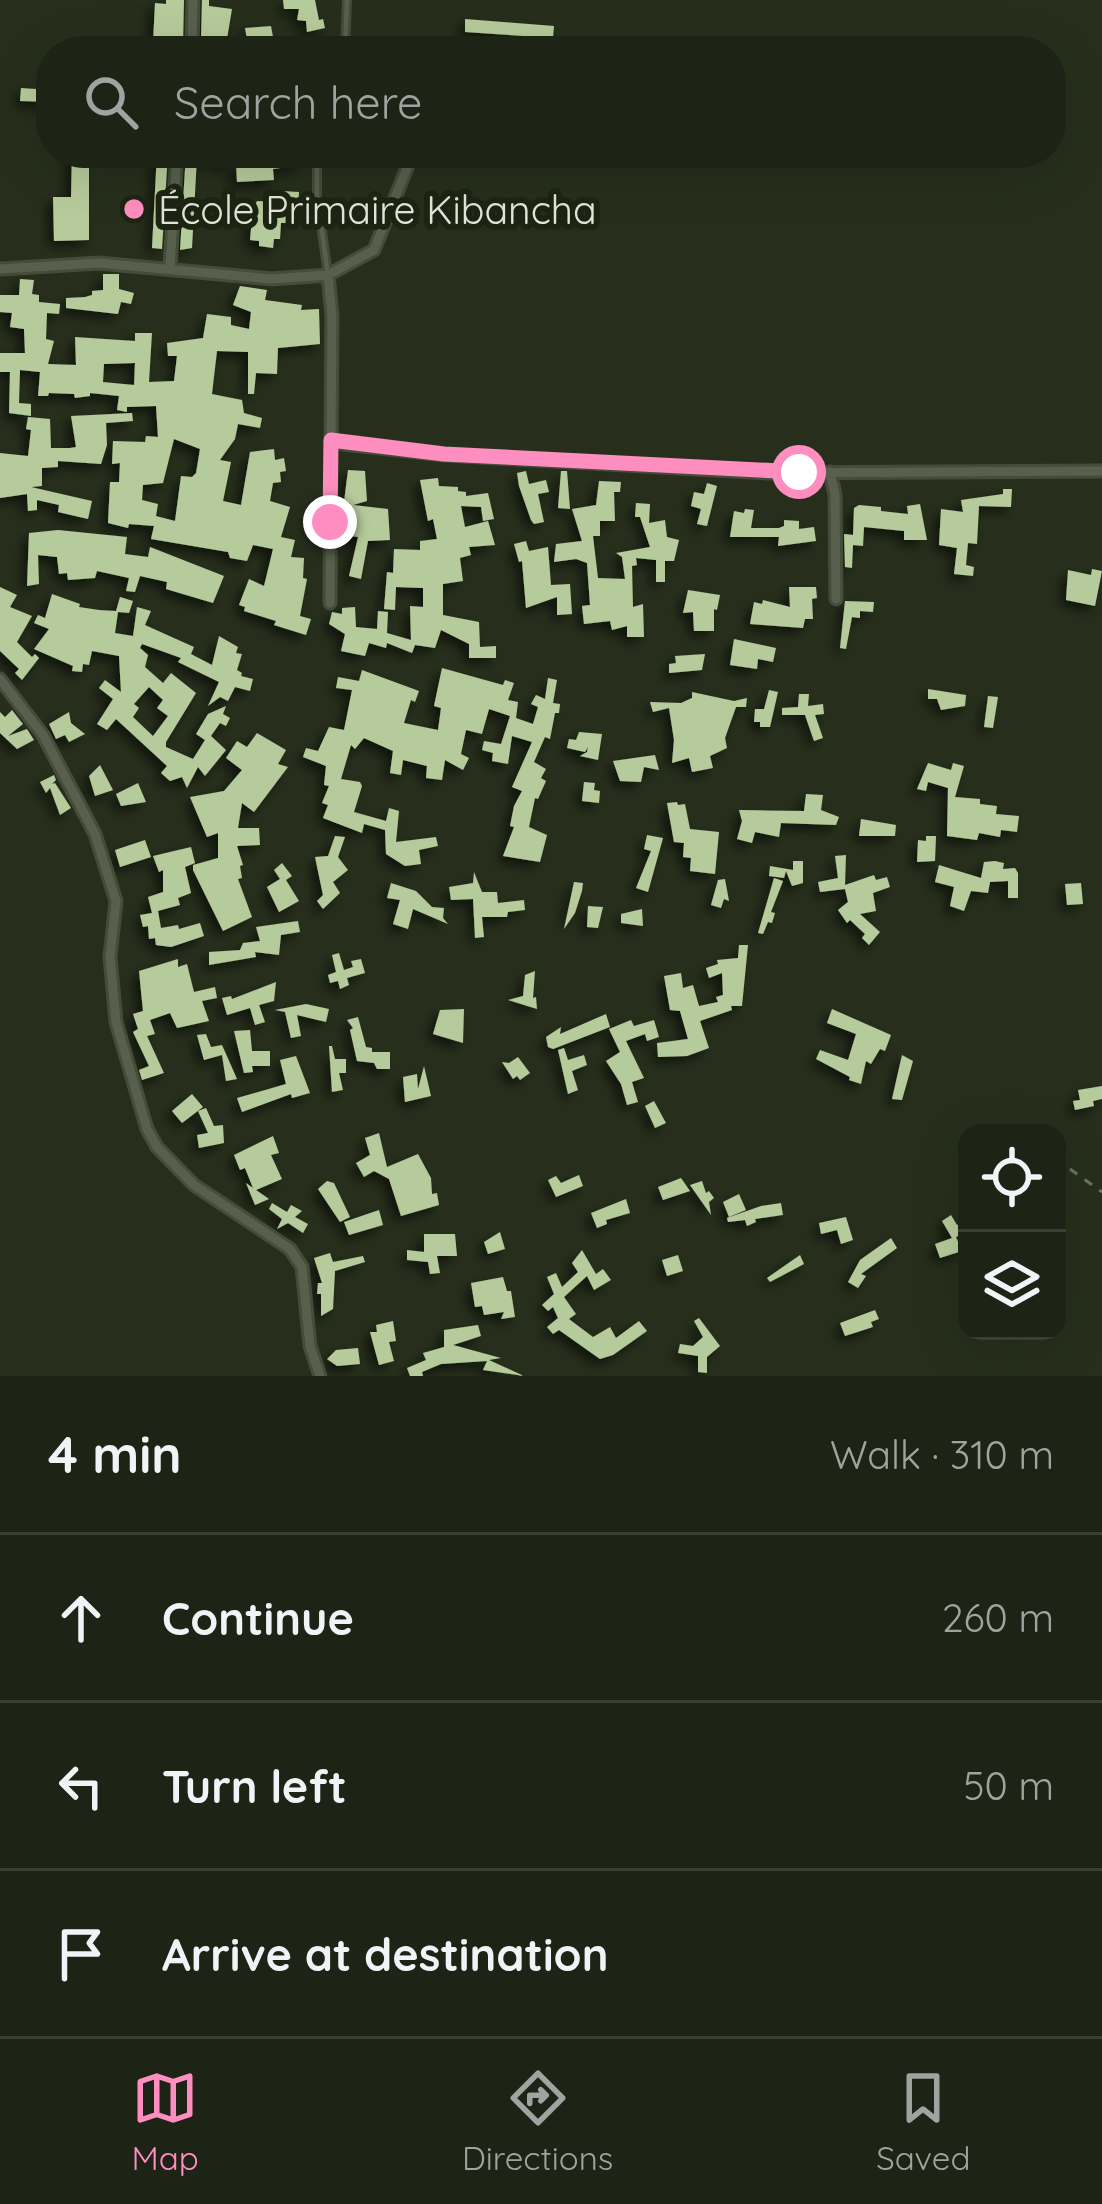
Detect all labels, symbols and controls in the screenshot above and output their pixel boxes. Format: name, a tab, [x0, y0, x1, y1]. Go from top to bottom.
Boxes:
search box	[36, 36, 1066, 168]
icon: search	[78, 69, 144, 135]
text: Search here	[174, 74, 422, 130]
place label: École Primaire Kibancha	[158, 185, 597, 234]
marker: École Primaire Kibancha	[121, 196, 147, 222]
route start	[772, 445, 826, 499]
route end	[303, 495, 357, 549]
map controls	[958, 1124, 1066, 1340]
button: locate	[958, 1124, 1066, 1232]
button: layers	[958, 1232, 1066, 1340]
text: 4 min	[48, 1422, 182, 1486]
text: Walk · 310 m	[830, 1430, 1054, 1479]
icon: ahead	[48, 1585, 114, 1651]
text: Continue	[162, 1590, 354, 1646]
text: 260 m	[942, 1593, 1054, 1642]
icon: left	[48, 1753, 114, 1819]
text: Turn left	[162, 1758, 347, 1814]
text: 50 m	[963, 1761, 1054, 1810]
icon: arrive	[48, 1921, 114, 1987]
text: Arrive at destination	[162, 1926, 608, 1982]
tab: Map	[132, 2065, 199, 2178]
tab: Directions	[462, 2065, 613, 2178]
tab: Saved	[876, 2065, 970, 2178]

